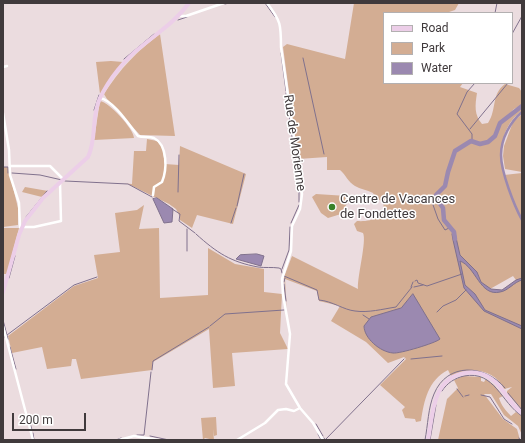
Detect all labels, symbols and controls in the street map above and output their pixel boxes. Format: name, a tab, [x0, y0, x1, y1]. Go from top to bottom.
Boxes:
legend	[383, 12, 513, 84]
text: Road	[421, 21, 449, 35]
text: Park	[421, 41, 445, 55]
text: Water	[421, 61, 452, 75]
street label: Rue de Morienne	[280, 94, 308, 192]
place label: Centre de Vacances de Fondettes	[340, 192, 455, 223]
marker: Centre de Vacances de Fondettes	[327, 202, 337, 212]
scale bar	[14, 405, 88, 431]
text: 200 m	[19, 413, 53, 427]

